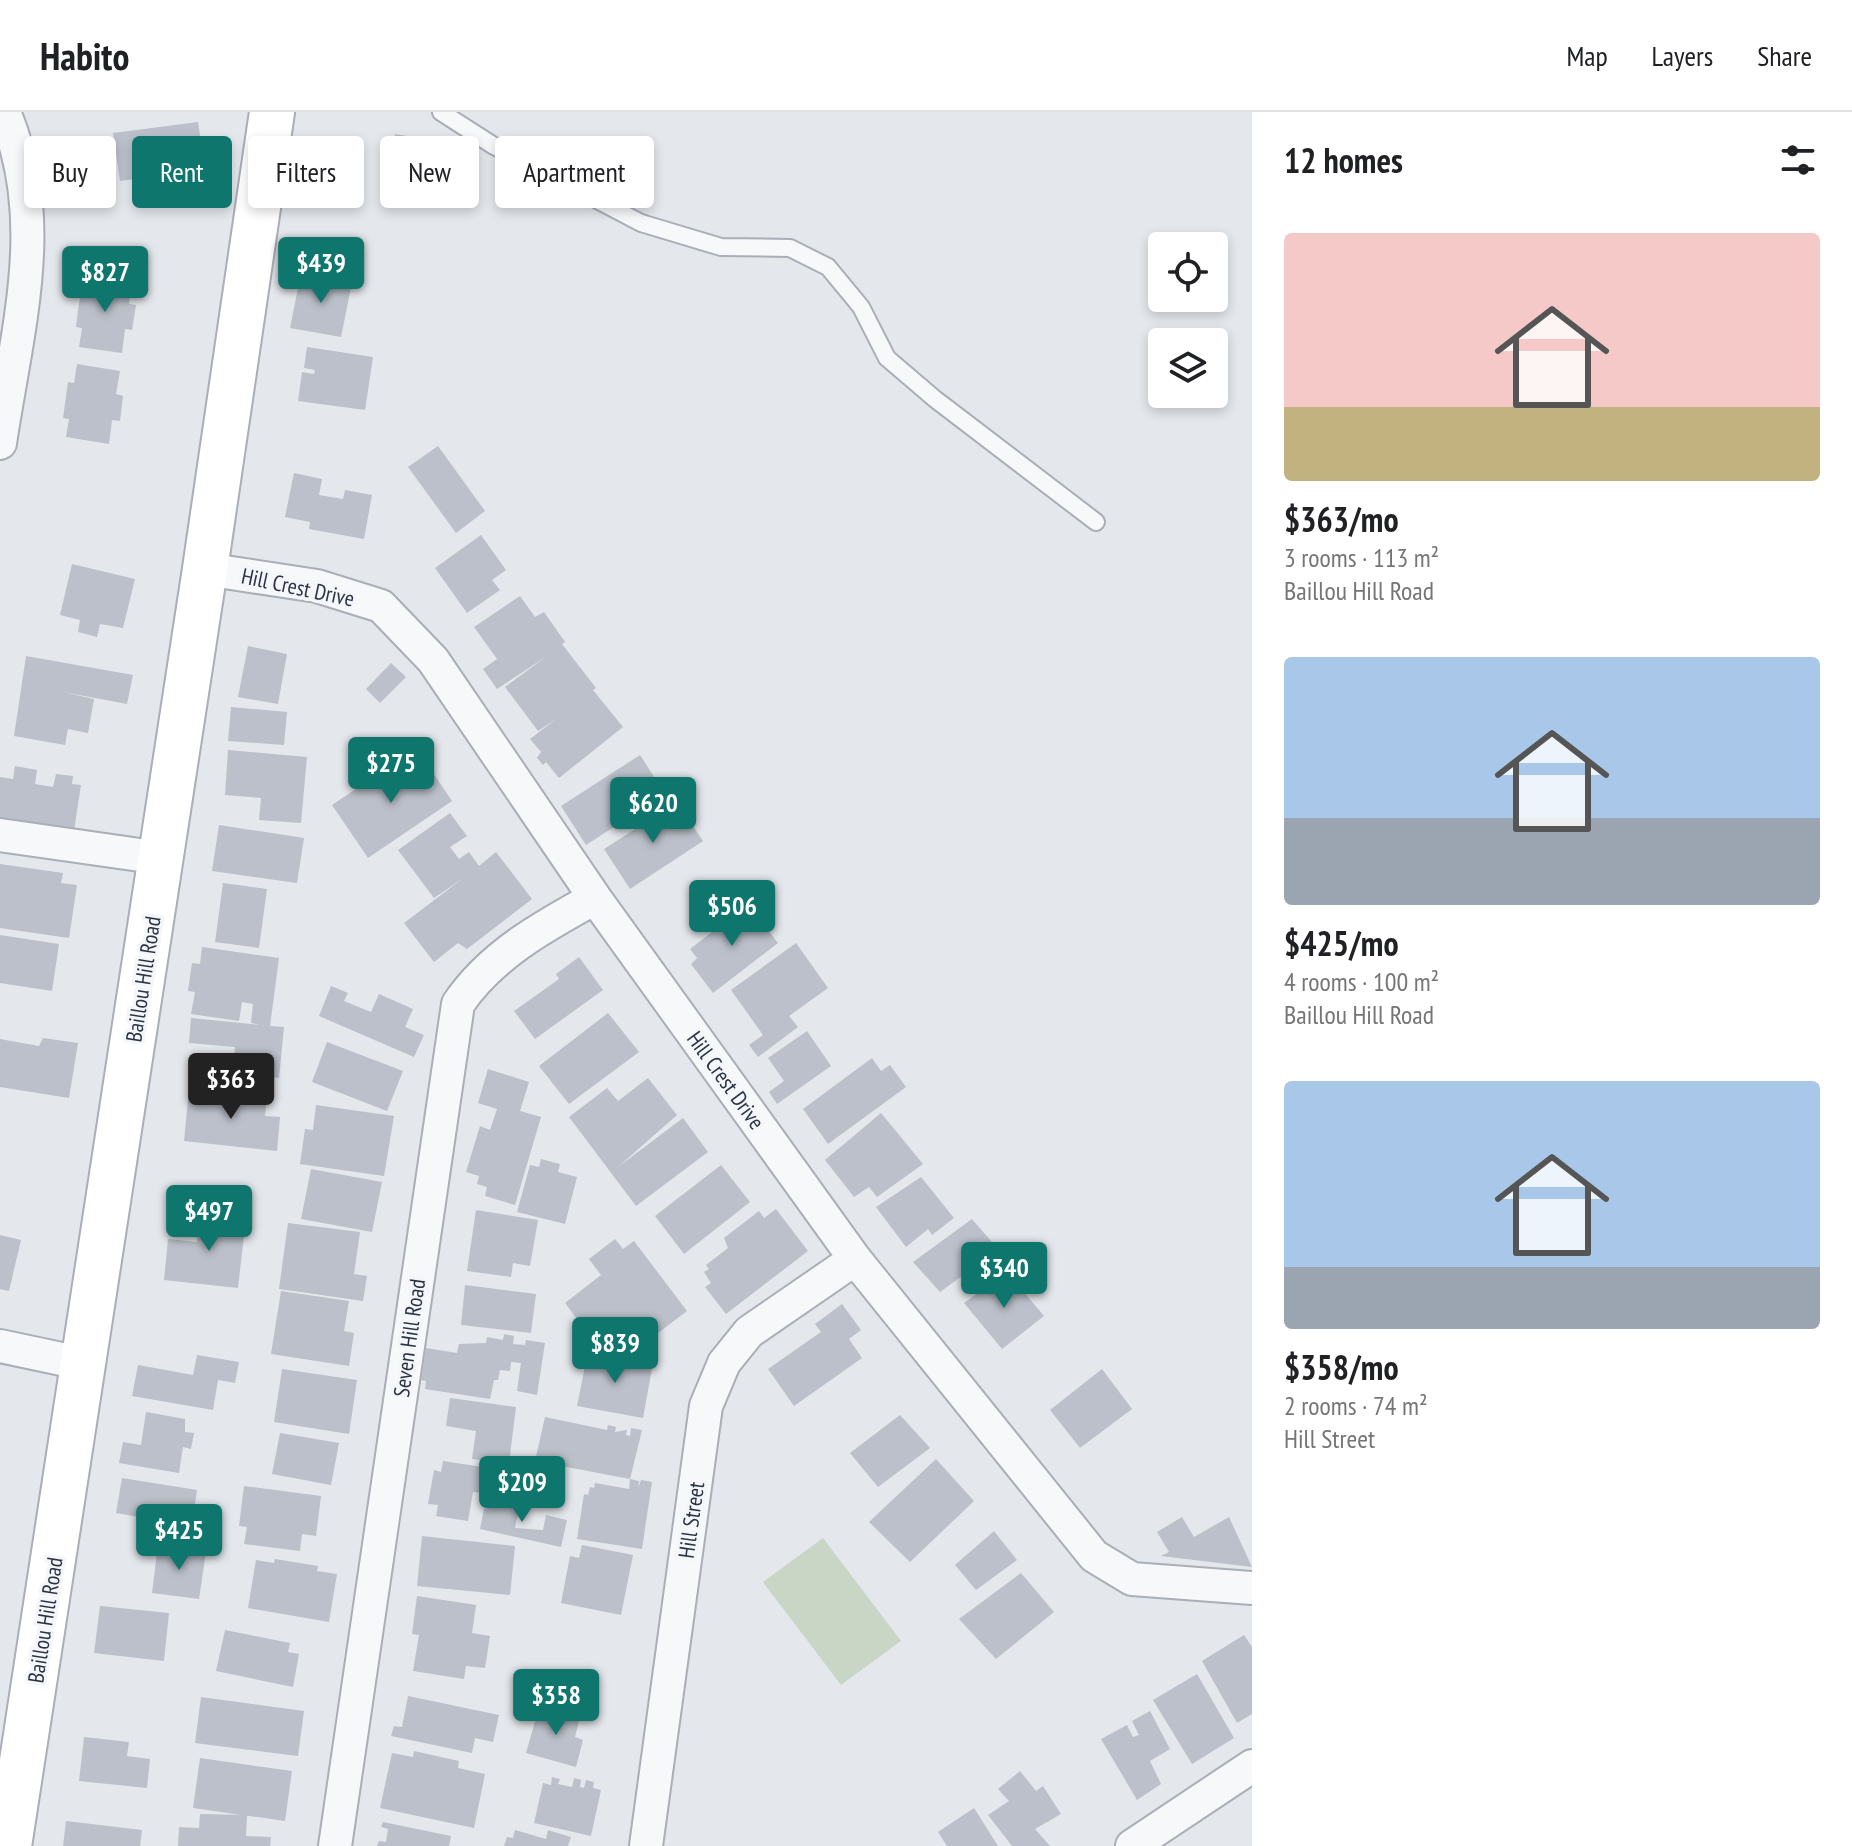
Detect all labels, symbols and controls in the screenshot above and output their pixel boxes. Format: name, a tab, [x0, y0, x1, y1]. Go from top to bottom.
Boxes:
text: Habito	[40, 31, 129, 80]
text: Map	[1566, 37, 1608, 74]
text: Layers	[1652, 37, 1713, 74]
text: Share	[1757, 37, 1812, 74]
chip: Buy	[24, 136, 116, 208]
chip: Rent	[132, 136, 232, 208]
chip: Filters	[248, 136, 364, 208]
chip: New	[380, 136, 479, 208]
chip: Apartment	[495, 136, 654, 208]
text: 12 homes	[1284, 138, 1403, 182]
icon: filters	[1776, 138, 1820, 182]
map controls	[1148, 232, 1228, 408]
button: locate	[1148, 232, 1228, 312]
pin: $439	[274, 237, 368, 305]
pin: $827	[58, 246, 152, 314]
text: $439	[296, 246, 346, 279]
text: $827	[80, 255, 130, 288]
icon: home	[1480, 285, 1624, 429]
button: layers	[1148, 328, 1228, 408]
text: $363/mo	[1284, 497, 1399, 541]
text: 3 rooms · 113 m²	[1284, 541, 1439, 574]
street label: Hill Crest Drive	[239, 561, 357, 613]
text: Baillou Hill Road	[1284, 574, 1434, 607]
icon: home	[1480, 709, 1624, 853]
pin: $275	[344, 737, 438, 805]
text: $275	[366, 746, 416, 779]
pin: $620	[606, 777, 700, 845]
text: $620	[628, 786, 678, 819]
pin: $506	[685, 880, 779, 948]
text: $506	[707, 889, 757, 922]
street label: Baillou Hill Road	[119, 914, 167, 1044]
text: $425/mo	[1284, 921, 1399, 965]
text: 4 rooms · 100 m²	[1284, 965, 1439, 998]
text: Baillou Hill Road	[1284, 998, 1434, 1031]
street label: Hill Crest Drive	[681, 1025, 771, 1135]
pin: $363	[184, 1053, 278, 1121]
text: $363	[206, 1062, 256, 1095]
icon: home	[1480, 1133, 1624, 1277]
pin: $497	[162, 1185, 256, 1253]
text: $497	[184, 1194, 234, 1227]
pin: $340	[957, 1242, 1051, 1310]
text: $340	[979, 1251, 1029, 1284]
street label: Seven Hill Road	[387, 1277, 431, 1399]
pin: $839	[568, 1317, 662, 1385]
text: $839	[590, 1326, 640, 1359]
text: $358/mo	[1284, 1345, 1399, 1389]
text: 2 rooms · 74 m²	[1284, 1389, 1428, 1422]
text: Hill Street	[1284, 1422, 1375, 1455]
pin: $209	[475, 1456, 569, 1524]
text: $209	[497, 1465, 547, 1498]
street label: Hill Street	[672, 1480, 710, 1560]
pin: $425	[132, 1504, 226, 1572]
text: $425	[154, 1513, 204, 1546]
street label: Baillou Hill Road	[21, 1555, 69, 1685]
pin: $358	[509, 1669, 603, 1737]
text: $358	[531, 1678, 581, 1711]

